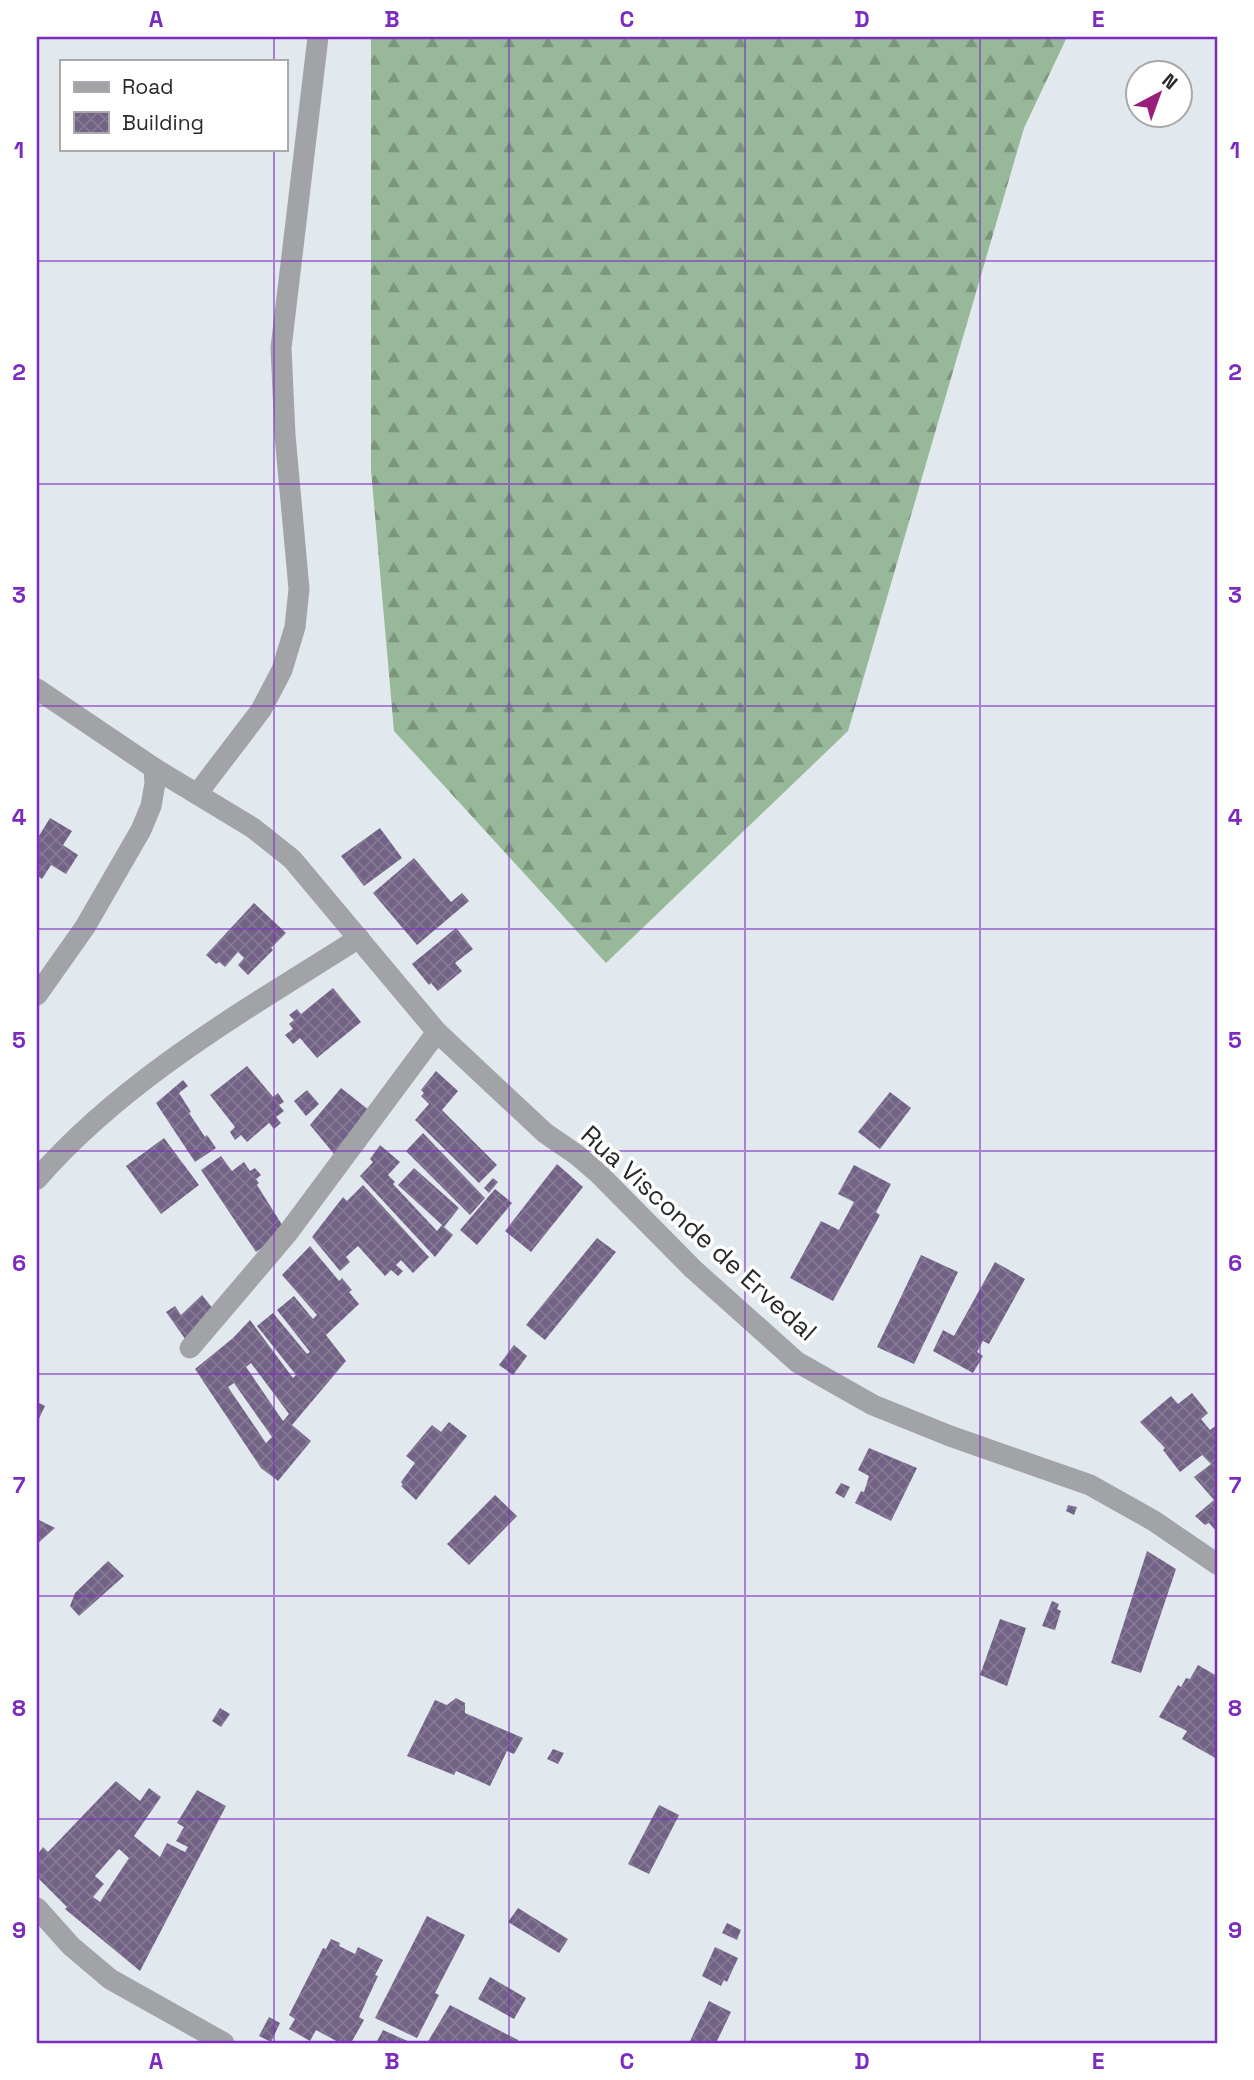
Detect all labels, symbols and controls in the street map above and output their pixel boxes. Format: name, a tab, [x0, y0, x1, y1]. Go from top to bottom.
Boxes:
text: A	[149, 4, 164, 34]
text: B	[384, 4, 400, 34]
text: C	[620, 4, 634, 34]
text: D	[854, 4, 870, 34]
text: E	[1092, 4, 1104, 34]
legend	[60, 60, 287, 150]
north arrow	[1124, 60, 1194, 130]
text: N	[1157, 68, 1183, 95]
text: Road	[122, 73, 174, 100]
text: Building	[122, 109, 204, 136]
text: 1	[14, 135, 24, 165]
text: 1	[1230, 135, 1240, 165]
text: 2	[12, 357, 26, 387]
text: 2	[1228, 357, 1242, 387]
text: 3	[12, 580, 26, 610]
text: 3	[1228, 580, 1242, 610]
text: 4	[12, 802, 27, 832]
text: 4	[1228, 802, 1243, 832]
text: 5	[12, 1025, 26, 1055]
text: 5	[1228, 1025, 1242, 1055]
street label: Rua Visconde de Ervedal	[574, 1118, 824, 1348]
text: 6	[12, 1248, 26, 1278]
text: 6	[1228, 1248, 1242, 1278]
text: 7	[13, 1470, 26, 1500]
text: 7	[1229, 1470, 1242, 1500]
text: 8	[12, 1693, 26, 1723]
text: 8	[1228, 1693, 1242, 1723]
text: 9	[12, 1915, 26, 1945]
text: 9	[1228, 1915, 1242, 1945]
text: A	[149, 2046, 164, 2076]
text: B	[384, 2046, 400, 2076]
text: C	[620, 2046, 634, 2076]
text: D	[854, 2046, 870, 2076]
text: E	[1092, 2046, 1104, 2076]

